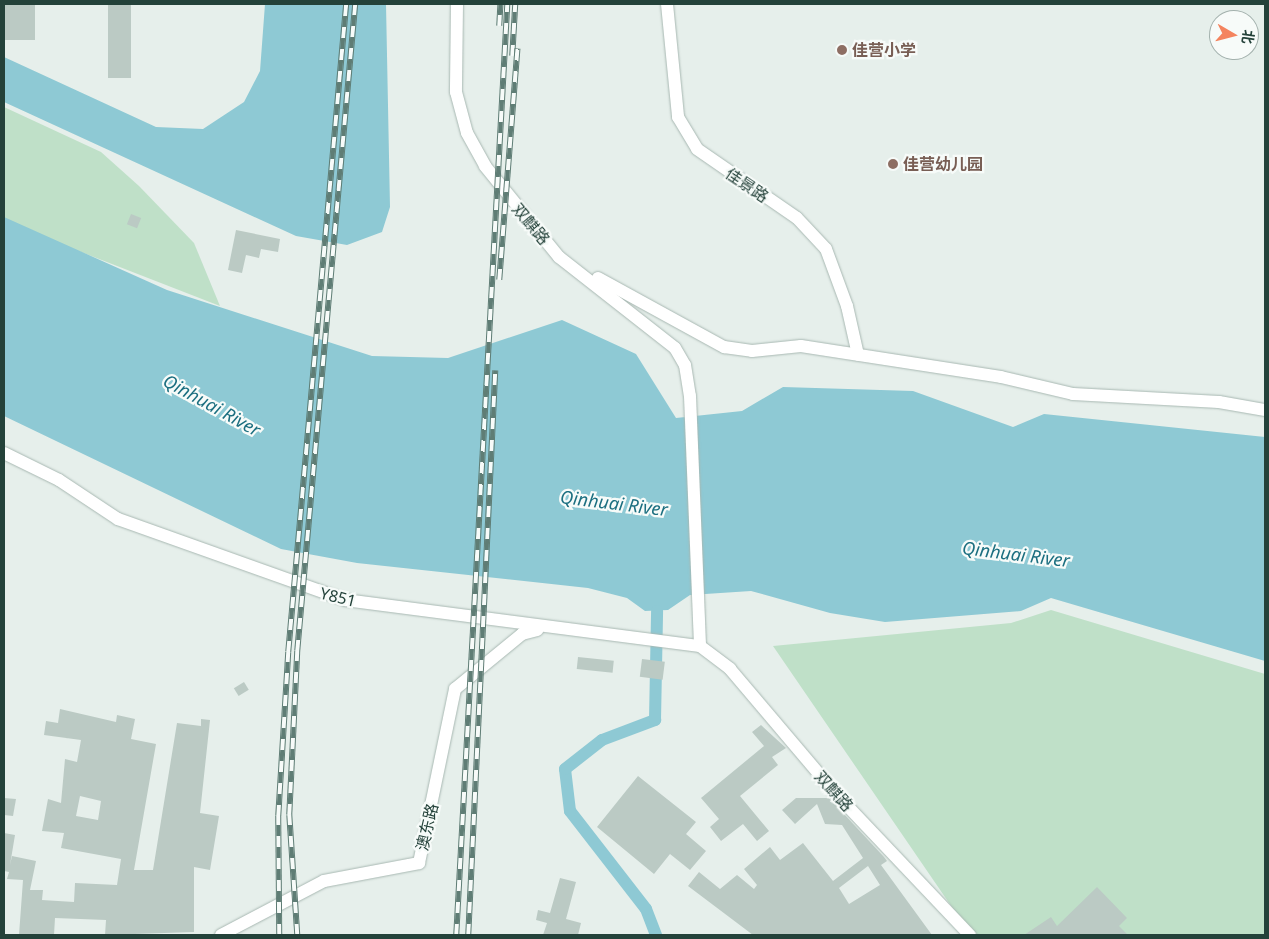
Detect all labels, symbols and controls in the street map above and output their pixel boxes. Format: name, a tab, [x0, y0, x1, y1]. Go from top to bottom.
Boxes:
north arrow	[1209, 10, 1259, 60]
text: 北	[1238, 29, 1259, 45]
place label: 佳营小学	[852, 40, 916, 60]
marker: 佳营小学	[836, 44, 848, 56]
place label: 佳营幼儿园	[903, 154, 983, 174]
marker: 佳营幼儿园	[887, 158, 899, 170]
street label: 佳景路	[722, 164, 772, 206]
street label: 双麒路	[508, 199, 554, 249]
water label: Qinhuai River	[160, 369, 264, 441]
water label: Qinhuai River	[559, 486, 669, 520]
water label: Qinhuai River	[961, 537, 1071, 571]
street label: Y851	[318, 583, 358, 611]
street label: 双麒路	[811, 767, 857, 815]
street label: 澳东路	[412, 801, 442, 853]

